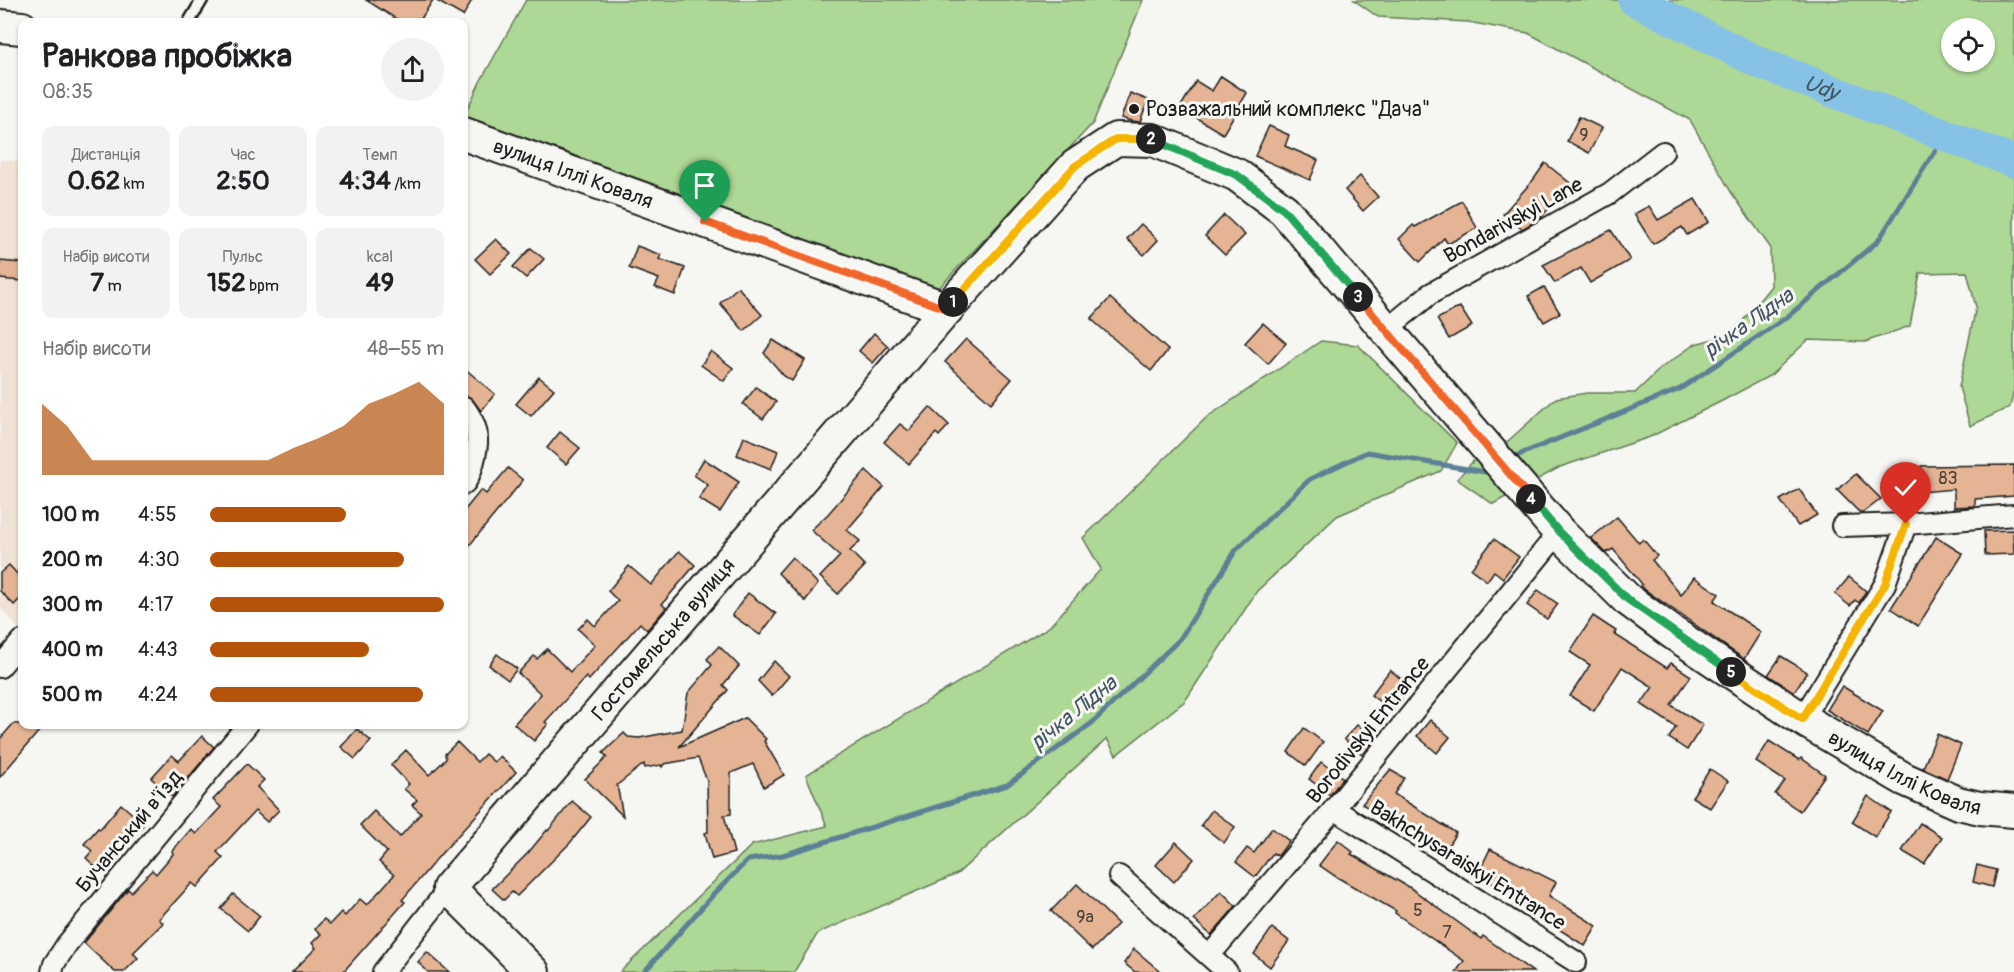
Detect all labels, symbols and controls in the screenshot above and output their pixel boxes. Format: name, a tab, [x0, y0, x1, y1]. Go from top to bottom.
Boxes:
map controls	[1941, 18, 1995, 72]
button: locate	[1941, 18, 1995, 72]
text: Ранкова пробіжка	[42, 36, 292, 77]
button: share	[381, 38, 444, 101]
water label: Udy	[1800, 69, 1845, 108]
text: 08:35	[42, 79, 93, 104]
place label: Розважальний комплекс "Дача"	[1146, 96, 1430, 123]
marker: Розважальний комплекс "Дача"	[1127, 102, 1141, 116]
pin: 2	[1136, 124, 1166, 154]
house number: 9	[1579, 124, 1589, 147]
text: 2	[1147, 129, 1155, 149]
street label: вулиця Іллі Коваля	[489, 133, 656, 215]
text: Дистанція	[72, 145, 140, 165]
text: Час	[230, 145, 256, 165]
text: Темп	[362, 145, 398, 165]
pin	[679, 160, 730, 222]
text: 0.62	[67, 165, 120, 197]
text: 2:50	[216, 165, 270, 197]
text: 4:34	[339, 165, 391, 197]
icon: arrive	[688, 169, 721, 202]
street label: Bondarivskyi Lane	[1439, 171, 1588, 270]
text: km	[120, 174, 145, 194]
text: /km	[391, 174, 421, 194]
text: Набір висоти	[63, 247, 150, 267]
text: Пульс	[223, 247, 263, 267]
text: kcal	[367, 247, 393, 267]
text: 7	[90, 267, 104, 299]
text: 152	[207, 267, 246, 299]
text: 49	[366, 267, 394, 299]
text: m	[104, 276, 122, 296]
text: bpm	[246, 276, 279, 296]
water label: річка Лідна	[1698, 281, 1800, 364]
pin: 3	[1343, 282, 1373, 312]
pin: 1	[938, 287, 968, 317]
text: 3	[1354, 287, 1362, 307]
text: 1	[950, 292, 956, 312]
text: Набір висоти	[42, 336, 151, 361]
text: 48–55 m	[367, 336, 444, 361]
pin	[1880, 462, 1931, 524]
house number: 83	[1938, 467, 1958, 490]
icon: check	[1889, 471, 1922, 504]
pin: 4	[1516, 484, 1546, 514]
text: 4	[1526, 489, 1536, 509]
text: 100 m	[42, 502, 99, 527]
text: 4:55	[138, 502, 177, 527]
text: 200 m	[42, 547, 103, 572]
text: 4:30	[138, 547, 180, 572]
street label: Гостомельська вулиця	[586, 552, 741, 727]
text: 300 m	[42, 592, 103, 617]
text: 4:17	[138, 592, 173, 617]
text: 400 m	[42, 637, 103, 662]
text: 4:43	[138, 637, 178, 662]
street label: Borodivskyi Entrance	[1301, 651, 1436, 809]
pin: 5	[1716, 657, 1746, 687]
text: 5	[1727, 662, 1735, 682]
water label: річка Лідна	[1025, 668, 1124, 756]
text: 500 m	[42, 682, 102, 707]
text: 4:24	[138, 682, 178, 707]
street label: вулиця Іллі Коваля	[1823, 724, 1984, 822]
street label: Бучанський в'їзд	[70, 764, 189, 898]
street label: Bakhchysaraiskyi Entrance	[1365, 794, 1571, 937]
house number: 5	[1413, 899, 1423, 922]
house number: 9а	[1076, 906, 1094, 929]
house number: 7	[1442, 921, 1452, 944]

